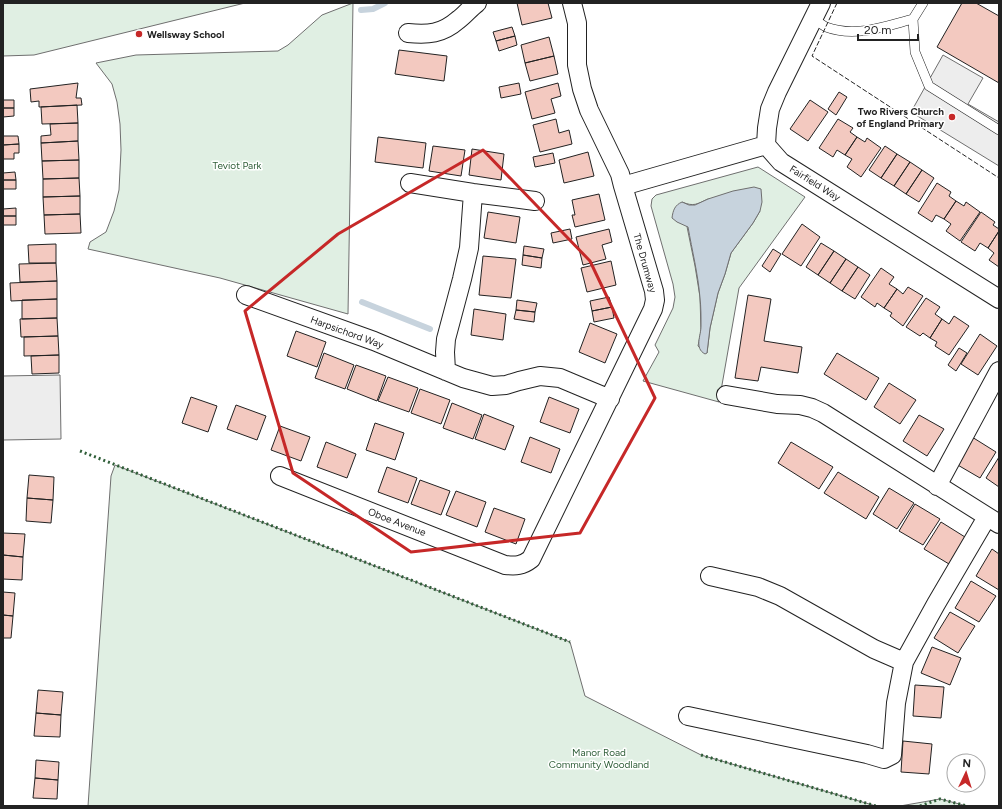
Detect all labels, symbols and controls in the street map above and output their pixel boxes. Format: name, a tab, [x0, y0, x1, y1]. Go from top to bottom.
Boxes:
scale bar	[858, 16, 918, 42]
text: 20 m	[864, 23, 892, 37]
place label: Wellsway School	[147, 28, 224, 41]
marker: Wellsway School	[134, 29, 144, 39]
place label: Two Rivers Church of England Primary	[856, 105, 944, 130]
marker: Two Rivers Church of England Primary	[947, 112, 957, 122]
park label: Teviot Park	[213, 159, 262, 172]
street label: Fairfield Way	[787, 162, 844, 204]
street label: The Drumway	[630, 232, 660, 295]
street label: Harpsichord Way	[309, 313, 386, 352]
street label: Oboe Avenue	[366, 505, 428, 539]
park label: Manor Road Community Woodland	[549, 746, 649, 771]
north arrow	[946, 753, 986, 793]
text: N	[962, 757, 971, 770]

